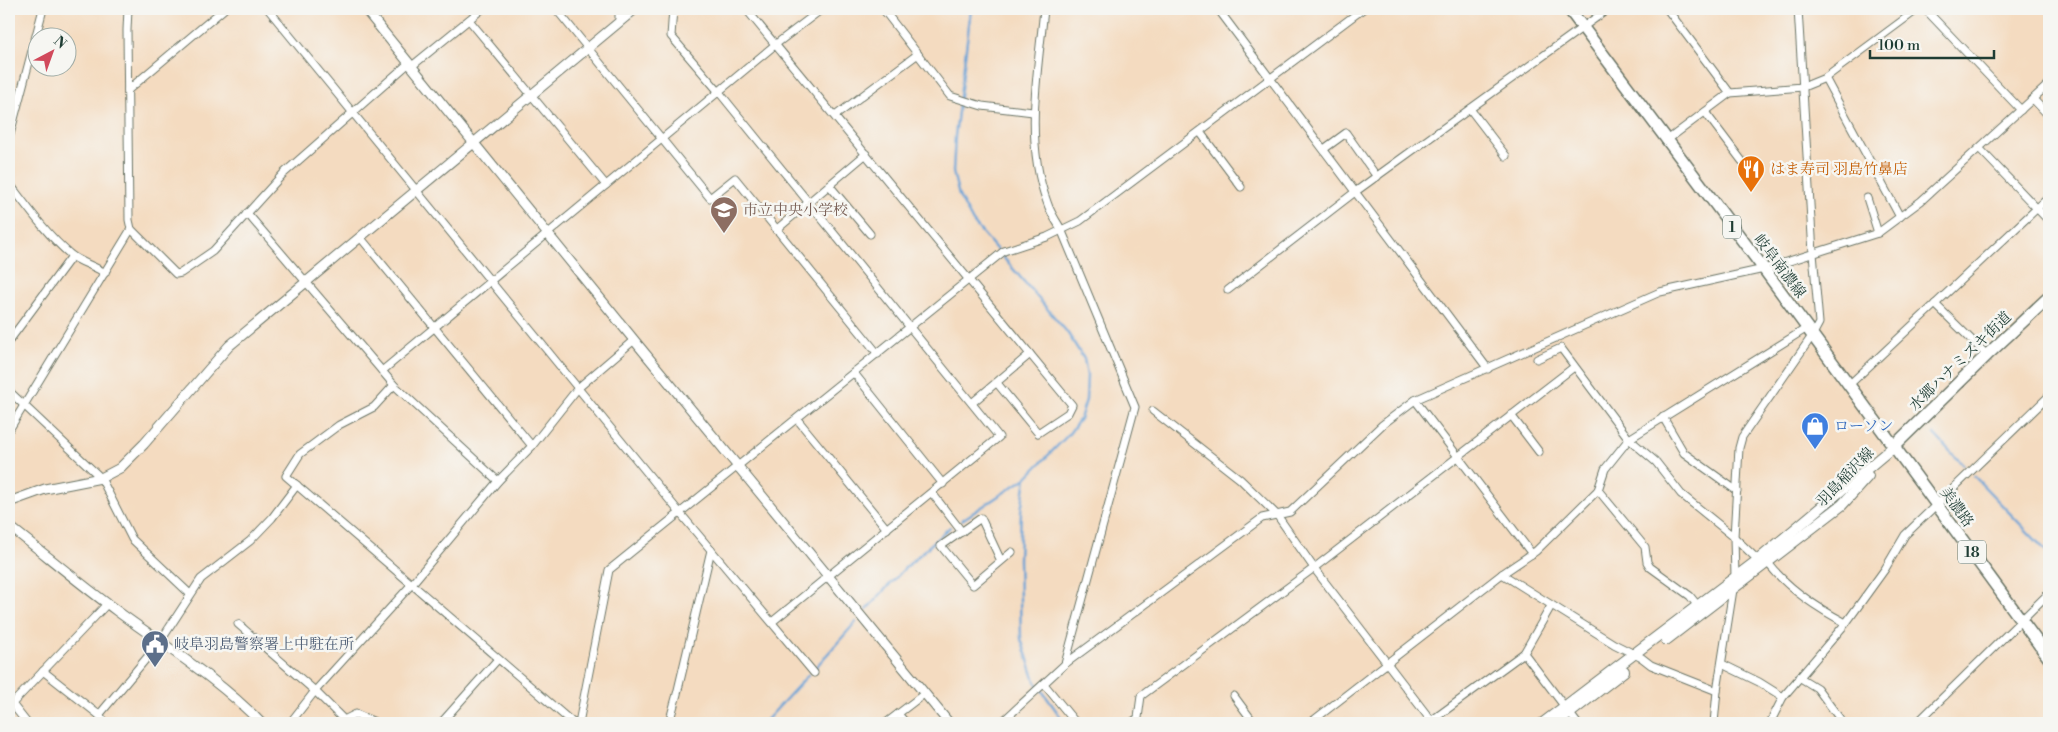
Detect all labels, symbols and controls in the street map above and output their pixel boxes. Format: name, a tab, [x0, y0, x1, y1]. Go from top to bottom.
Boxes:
north arrow	[28, 28, 78, 78]
scale bar	[1870, 28, 1994, 60]
text: N	[50, 33, 70, 53]
text: 100 m	[1878, 36, 1920, 55]
restaurant icon: はま寿司 羽島竹鼻店	[1736, 154, 1766, 193]
place label: はま寿司 羽島竹鼻店	[1770, 160, 1908, 179]
school or university icon: 市立中央小学校	[709, 195, 739, 234]
place label: 市立中央小学校	[743, 201, 848, 220]
road number: 1	[1723, 216, 1741, 238]
street label: 岐阜南濃線	[1749, 231, 1810, 302]
street label: 水郷ハナミズキ街道	[1905, 308, 2016, 415]
shop icon: ローソン	[1800, 411, 1830, 450]
place label: ローソン	[1834, 417, 1893, 436]
street label: 羽島稲沢線	[1812, 444, 1878, 511]
street label: 美濃路	[1936, 484, 1978, 531]
road number: 18	[1958, 540, 1986, 564]
public building icon: 岐阜羽島警察署上中駐在所	[140, 629, 170, 668]
place label: 岐阜羽島警察署上中駐在所	[174, 635, 354, 654]

